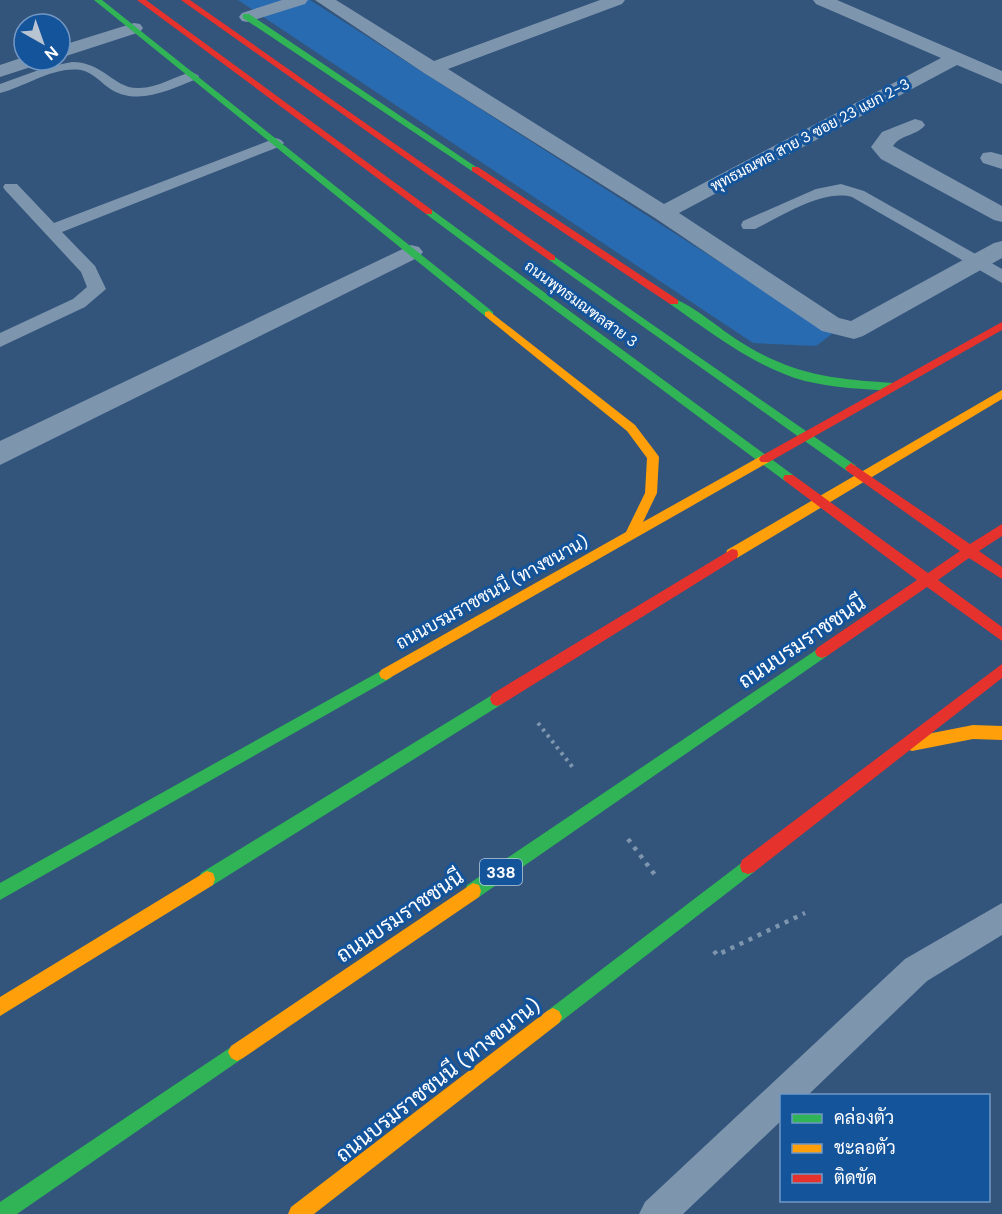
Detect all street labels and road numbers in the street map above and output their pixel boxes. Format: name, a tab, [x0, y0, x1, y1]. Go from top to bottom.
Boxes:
street label: พุทธมณฑล สาย 3 ซอย 23 แยก 2-3	[707, 74, 914, 197]
street label: ถนนพุทธมณฑลสาย 3	[520, 256, 641, 353]
street label: ถนนบรมราชชนนี (ทางขนาน)	[391, 528, 592, 655]
street label: ถนนบรมราชชนนี	[733, 589, 871, 695]
road number: 338	[480, 859, 522, 885]
street label: ถนนบรมราชชนนี	[331, 863, 469, 969]
street label: ถนนบรมราชชนนี (ทางขนาน)	[330, 991, 546, 1169]

